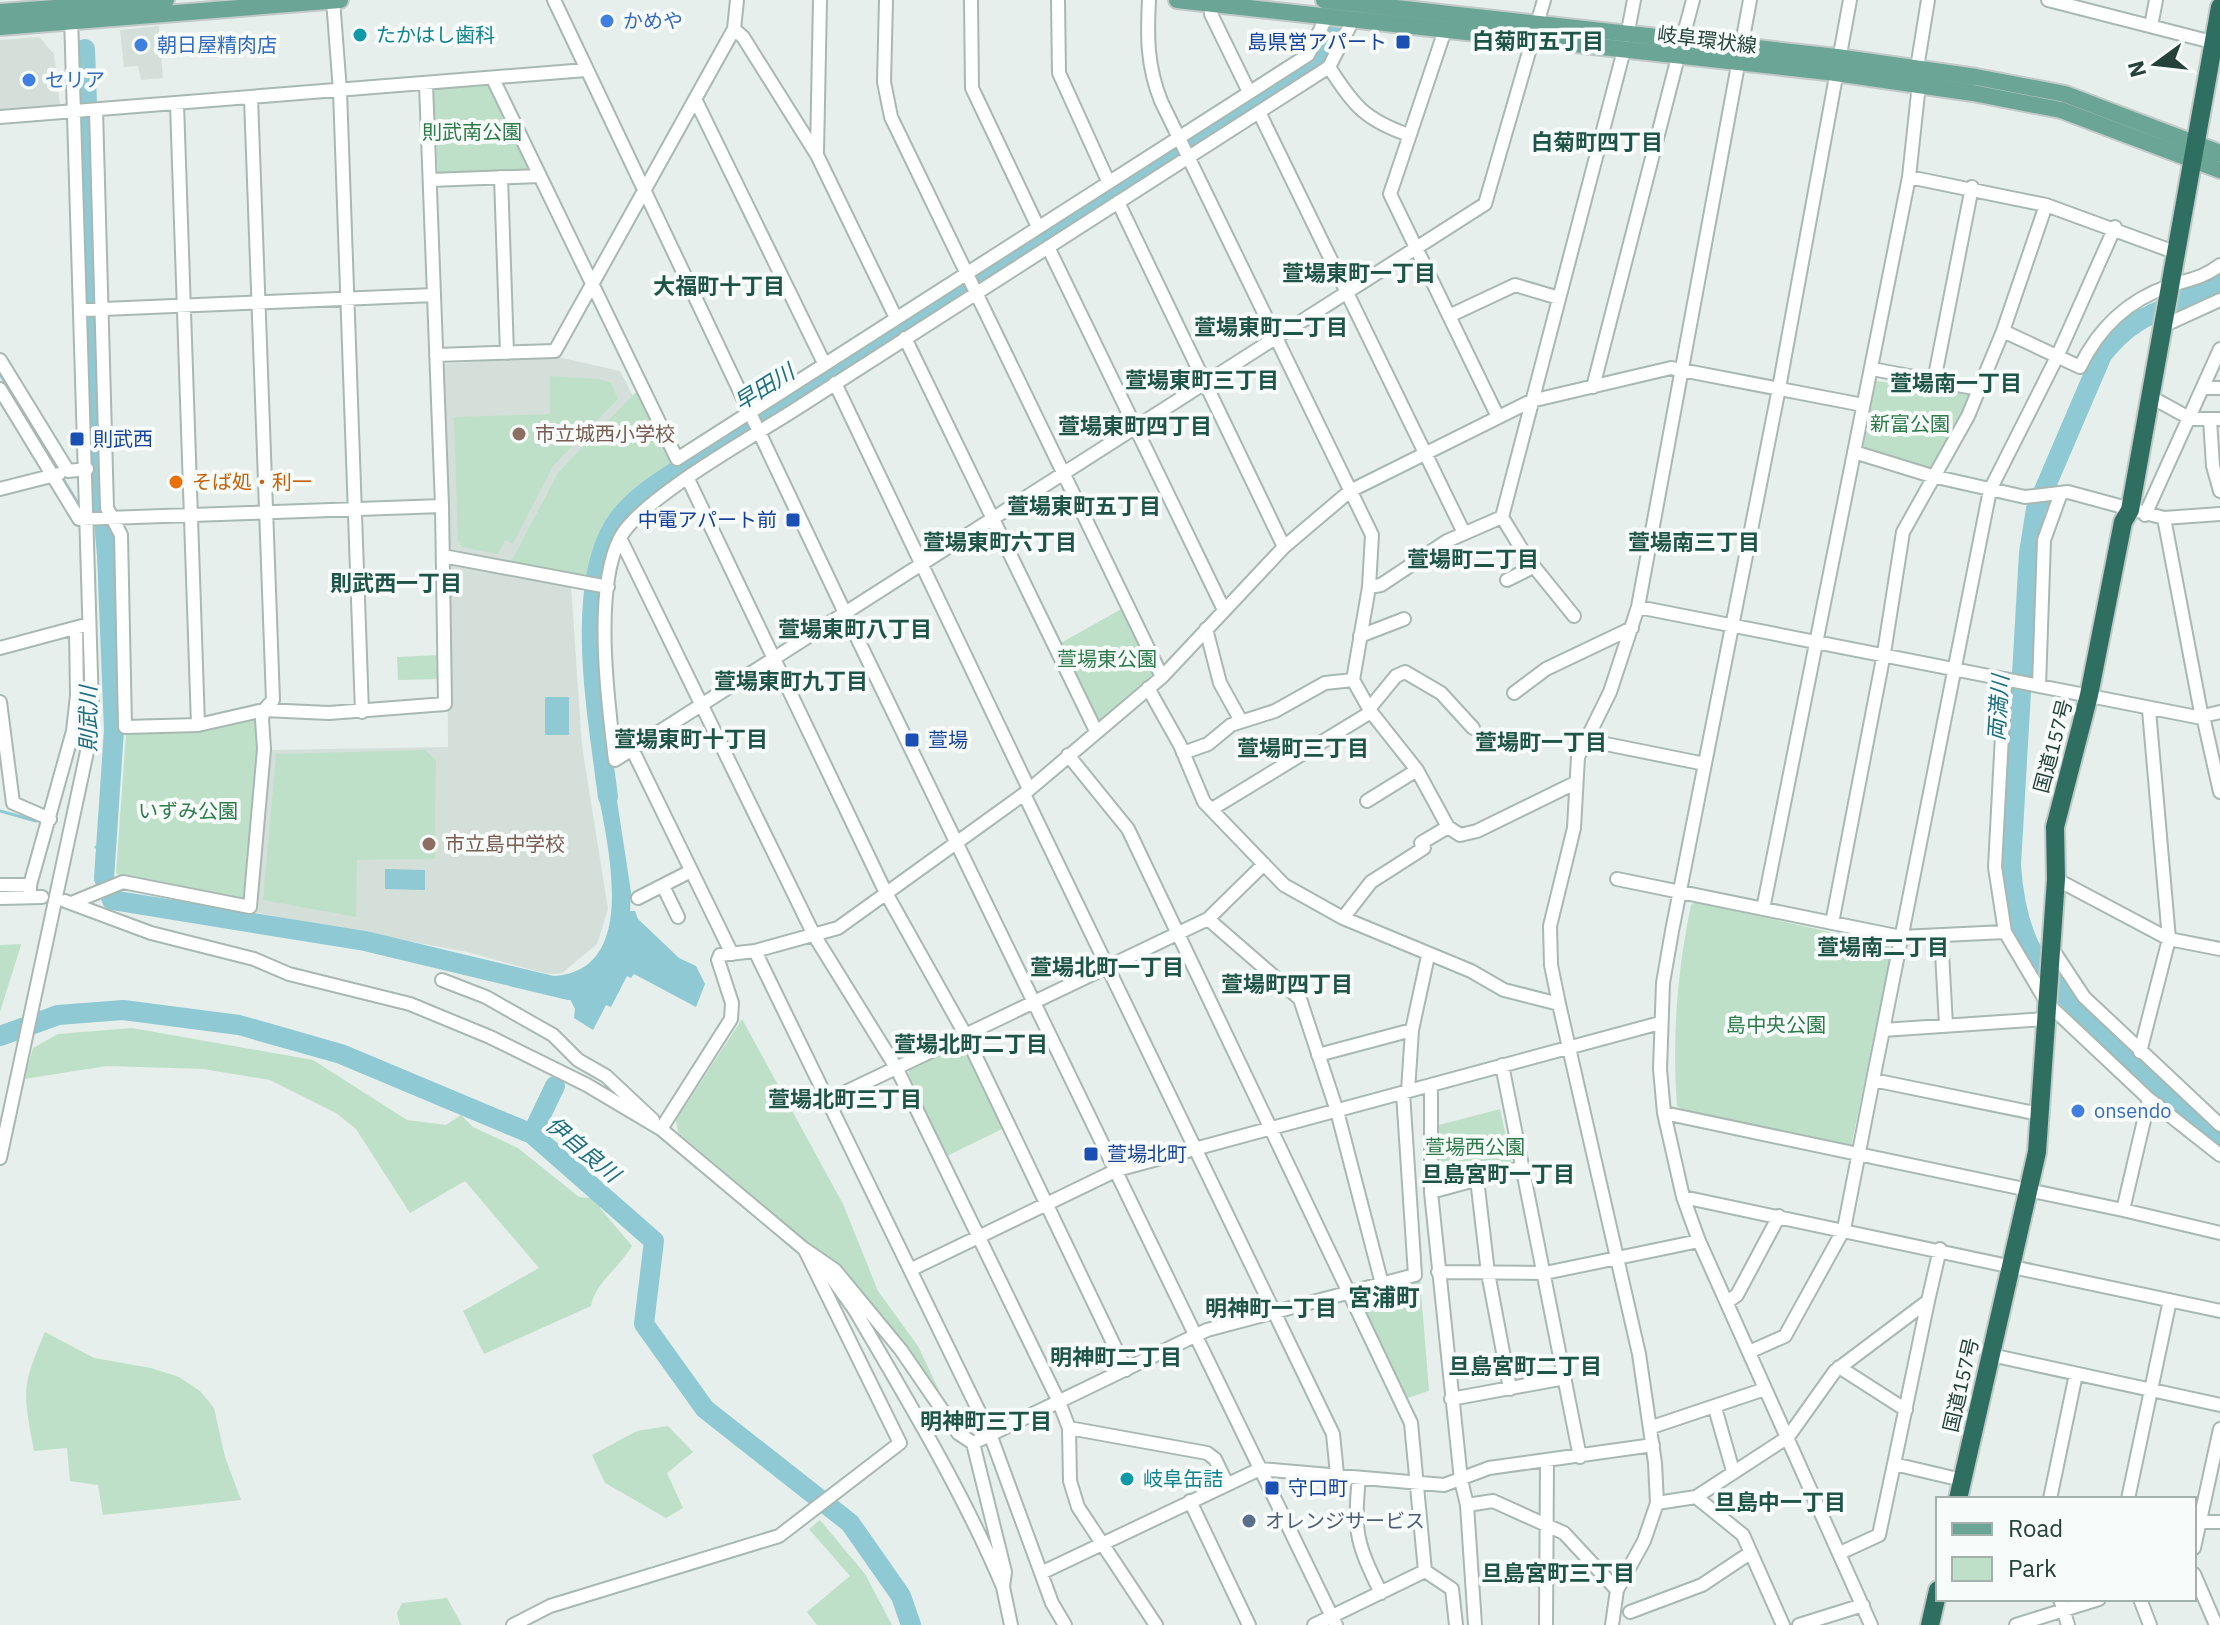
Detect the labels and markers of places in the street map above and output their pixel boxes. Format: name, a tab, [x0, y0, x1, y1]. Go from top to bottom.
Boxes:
place label: かめや	[623, 7, 683, 34]
marker: かめや	[598, 12, 616, 30]
place label: たかはし歯科	[376, 21, 495, 48]
marker: たかはし歯科	[351, 26, 369, 44]
place label: 島県営アパート	[1247, 28, 1387, 55]
place label: 朝日屋精肉店	[157, 31, 277, 58]
marker: 島県営アパート	[1394, 33, 1412, 51]
marker: 朝日屋精肉店	[132, 36, 150, 54]
place label: セリア	[45, 66, 105, 93]
marker: セリア	[20, 71, 38, 89]
place label: 市立城西小学校	[535, 420, 675, 447]
place label: 則武西	[93, 425, 153, 452]
marker: 市立城西小学校	[510, 425, 528, 443]
marker: 則武西	[68, 430, 86, 448]
place label: そば処・利一	[192, 468, 312, 495]
marker: そば処・利一	[167, 473, 185, 491]
place label: 中電アパート前	[637, 506, 777, 533]
marker: 中電アパート前	[784, 511, 802, 529]
place label: 萱場	[928, 726, 968, 753]
marker: 萱場	[903, 731, 921, 749]
place label: 市立島中学校	[445, 830, 565, 857]
marker: 市立島中学校	[420, 835, 438, 853]
place label: onsendo	[2094, 1097, 2171, 1124]
marker: onsendo	[2069, 1102, 2087, 1120]
place label: 萱場北町	[1107, 1140, 1187, 1167]
marker: 萱場北町	[1082, 1145, 1100, 1163]
place label: 岐阜缶詰	[1143, 1465, 1223, 1492]
marker: 岐阜缶詰	[1118, 1470, 1136, 1488]
place label: 守口町	[1288, 1474, 1348, 1501]
marker: 守口町	[1263, 1479, 1281, 1497]
place label: オレンジサービス	[1265, 1507, 1425, 1534]
marker: オレンジサービス	[1240, 1512, 1258, 1530]

